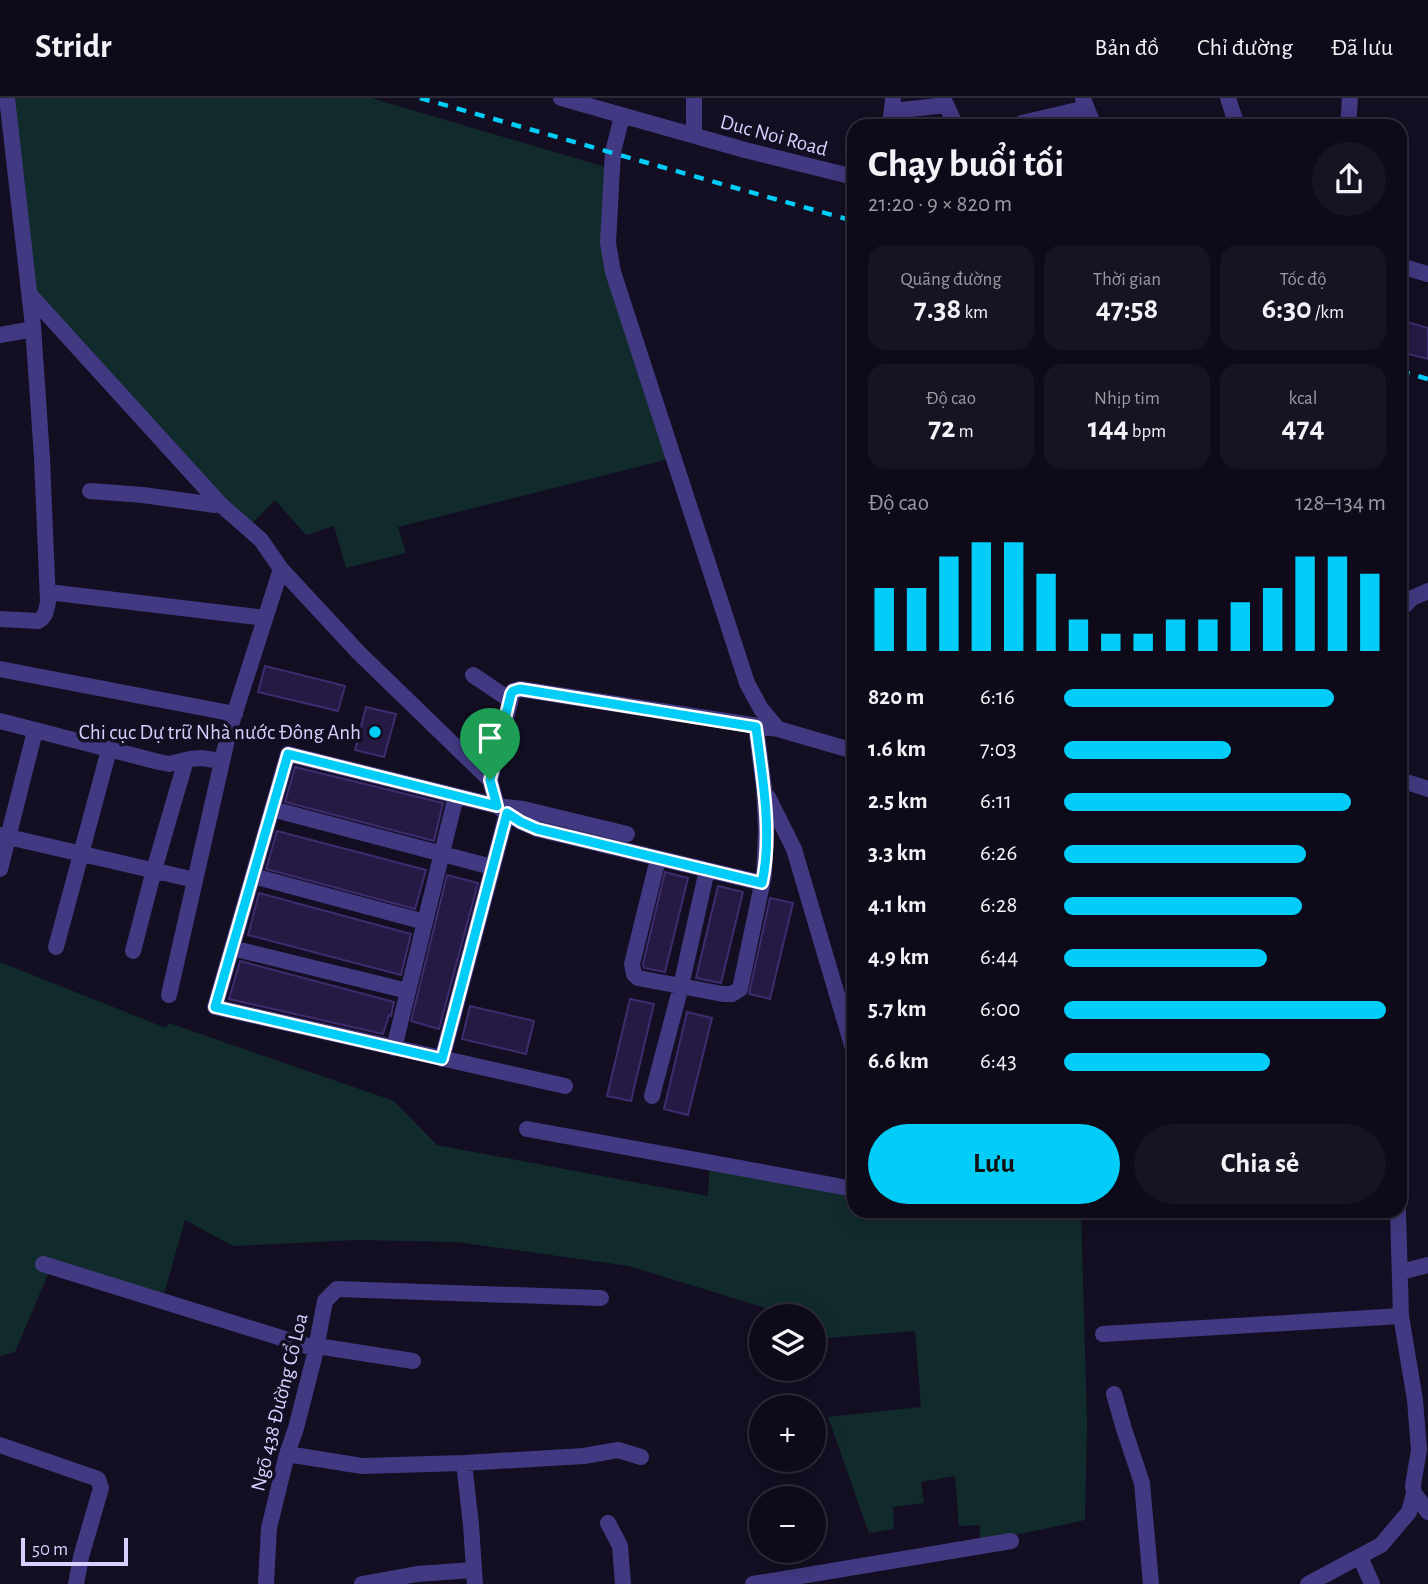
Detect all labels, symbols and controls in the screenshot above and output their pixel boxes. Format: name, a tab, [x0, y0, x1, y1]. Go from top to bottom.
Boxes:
text: Stridr	[35, 31, 112, 64]
text: Bản đồ	[1095, 36, 1159, 60]
text: Chỉ đường	[1197, 36, 1293, 60]
text: Đã lưu	[1331, 36, 1393, 60]
street label: Duc Noi Road	[718, 111, 830, 160]
button: share	[1312, 142, 1386, 216]
text: Chạy buổi tối	[868, 146, 1064, 184]
text: 21:20 · 9 × 820 m	[868, 193, 1012, 216]
text: Quãng đường	[900, 270, 1002, 289]
text: Thời gian	[1093, 270, 1161, 289]
text: Tốc độ	[1279, 270, 1327, 289]
text: 7.38	[914, 294, 961, 324]
text: 47:58	[1096, 294, 1158, 324]
text: 6:30	[1262, 294, 1312, 324]
text: km	[961, 303, 988, 322]
text: /km	[1312, 303, 1344, 322]
text: Độ cao	[926, 389, 976, 408]
text: Nhịp tim	[1094, 389, 1160, 408]
text: kcal	[1289, 389, 1317, 408]
text: 72	[928, 413, 955, 443]
text: 144	[1088, 413, 1129, 443]
text: 474	[1281, 413, 1325, 443]
text: m	[955, 422, 974, 441]
text: bpm	[1129, 422, 1166, 441]
text: Độ cao	[868, 492, 929, 515]
text: 128–134 m	[1295, 492, 1386, 515]
text: 820 m	[868, 686, 924, 709]
text: 6:16	[980, 686, 1015, 709]
pin	[460, 708, 520, 780]
icon: arrive	[471, 719, 509, 757]
place label: Chi cục Dự trữ Nhà nước Đông Anh	[79, 722, 361, 743]
marker: Chi cục Dự trữ Nhà nước Đông Anh	[367, 724, 383, 740]
text: 1.6 km	[868, 738, 926, 761]
text: 7:03	[980, 738, 1016, 761]
text: 2.5 km	[868, 790, 927, 813]
text: 6:11	[980, 790, 1012, 813]
text: 3.3 km	[868, 842, 927, 865]
text: 6:26	[980, 842, 1017, 865]
text: 4.1 km	[868, 894, 927, 917]
text: 6:28	[980, 894, 1017, 917]
text: 4.9 km	[868, 946, 929, 969]
text: 6:44	[980, 946, 1018, 969]
text: 5.7 km	[868, 998, 927, 1021]
text: 6:00	[980, 998, 1020, 1021]
text: 6.6 km	[868, 1050, 929, 1073]
text: 6:43	[980, 1050, 1017, 1073]
button: Lưu	[868, 1124, 1120, 1204]
button: Chia sẻ	[1134, 1124, 1386, 1204]
map controls	[749, 1304, 826, 1563]
button: layers	[749, 1304, 826, 1381]
street label: Ngõ 438 Đường Cổ Loa	[246, 1310, 312, 1493]
button: +	[749, 1395, 826, 1472]
button: −	[749, 1486, 826, 1563]
scale bar	[21, 1535, 128, 1567]
text: 50 m	[32, 1540, 68, 1559]

